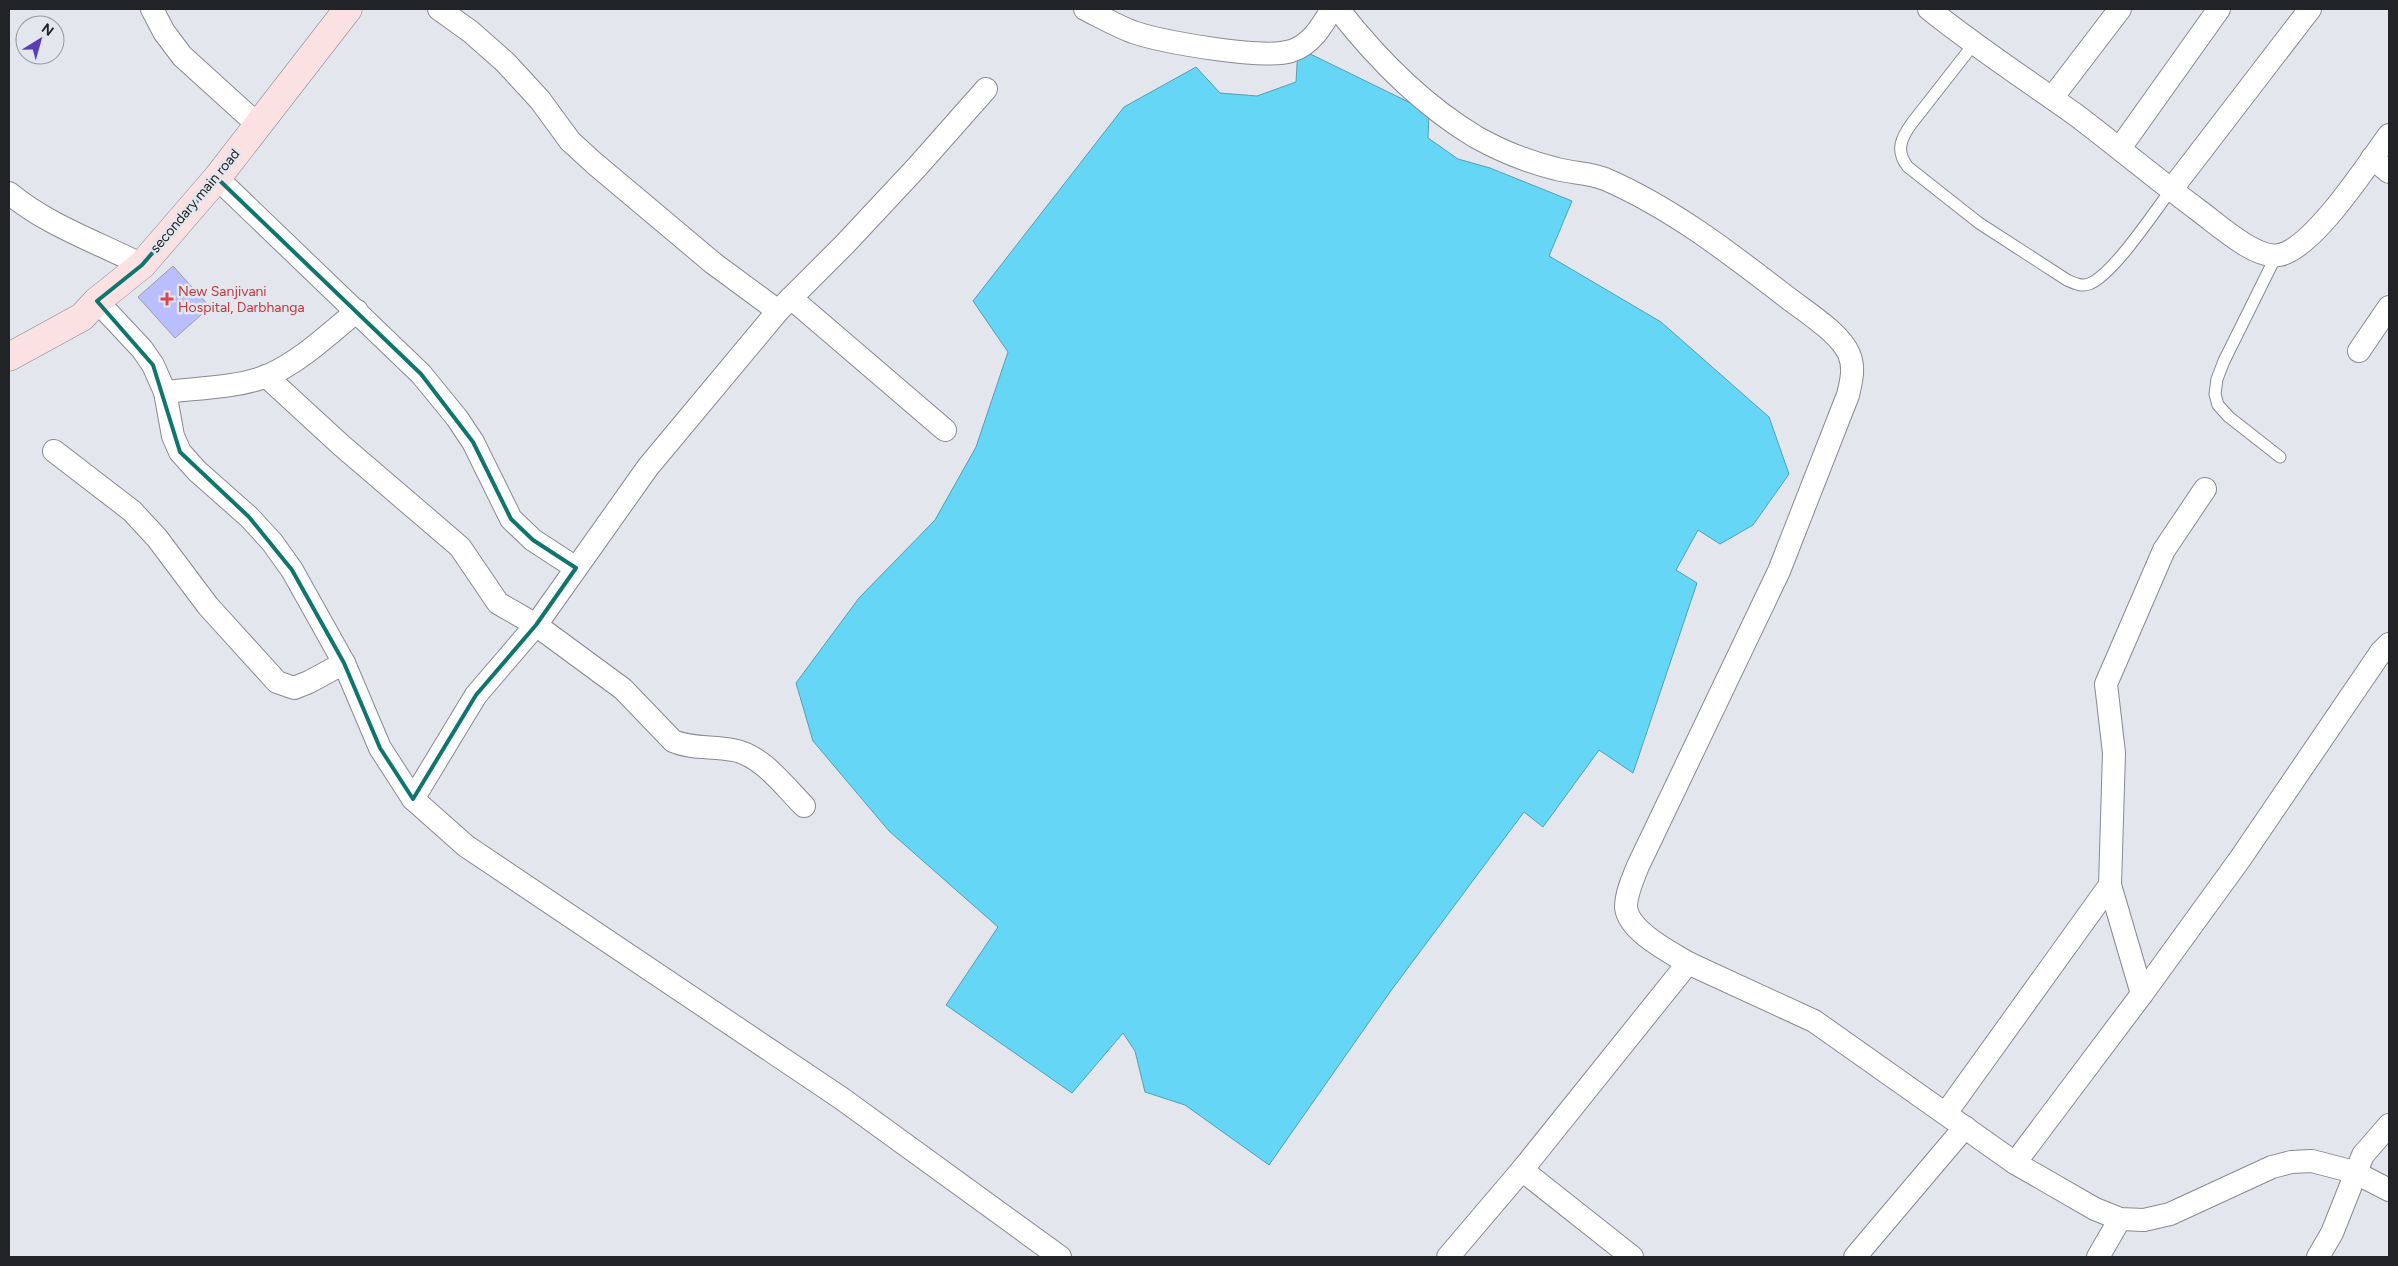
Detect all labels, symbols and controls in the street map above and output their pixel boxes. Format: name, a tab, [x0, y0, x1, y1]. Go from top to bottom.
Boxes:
north arrow	[15, 15, 65, 65]
text: N	[38, 20, 57, 40]
street label: secondary main road	[147, 146, 243, 256]
place label: New Sanjivani Hospital, Darbhanga	[178, 283, 305, 316]
marker: New Sanjivani Hospital, Darbhanga	[160, 292, 174, 306]

